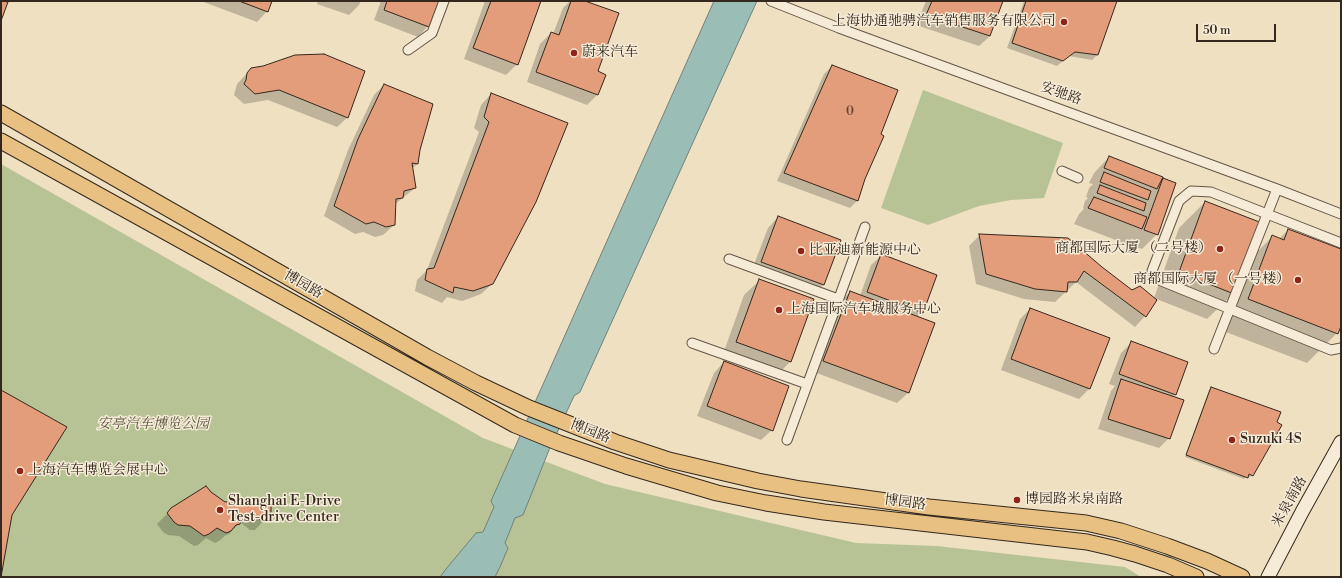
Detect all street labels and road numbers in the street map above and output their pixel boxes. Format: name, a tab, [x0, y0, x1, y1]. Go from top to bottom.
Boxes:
street label: 安驰路	[1038, 79, 1084, 109]
street label: 博园路	[281, 267, 325, 303]
street label: 博园路	[567, 417, 613, 447]
street label: 米泉南路	[1269, 473, 1311, 531]
street label: 博园路	[883, 492, 927, 514]

